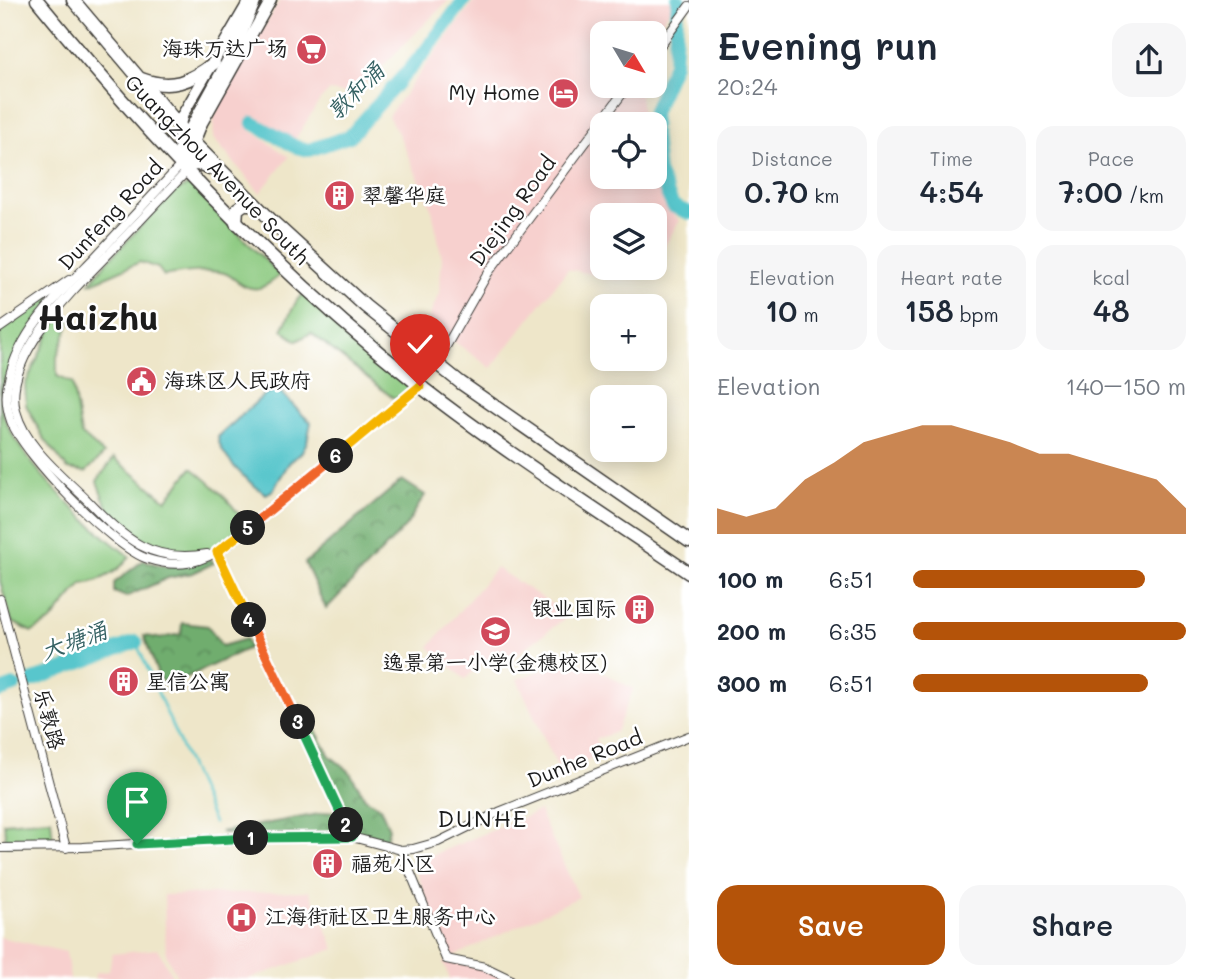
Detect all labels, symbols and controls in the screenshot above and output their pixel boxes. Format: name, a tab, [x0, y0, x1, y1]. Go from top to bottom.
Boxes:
text: Evening run	[717, 20, 938, 70]
north arrow	[590, 21, 667, 98]
map controls	[590, 21, 667, 462]
button: share	[1112, 23, 1186, 97]
supermarket icon: 海珠万达广场	[294, 32, 328, 66]
place label: 海珠万达广场	[162, 34, 288, 61]
water label: 敦和涌	[320, 55, 391, 125]
street label: Guangzhou Avenue South	[120, 68, 316, 270]
text: 20:24	[717, 71, 777, 101]
hotel icon: My Home	[546, 76, 580, 110]
place label: My Home	[448, 78, 540, 105]
button: locate	[590, 112, 667, 189]
text: Distance	[751, 146, 833, 171]
text: Time	[930, 146, 973, 171]
text: Pace	[1088, 146, 1134, 171]
street label: Diejing Road	[463, 150, 561, 271]
street label: Dunfeng Road	[52, 153, 168, 275]
text: 0.70	[744, 171, 808, 211]
text: 4:54	[919, 171, 984, 211]
text: 7:00	[1058, 171, 1123, 211]
building icon: 翠馨华庭	[322, 179, 356, 213]
place label: 翠馨华庭	[362, 181, 446, 208]
text: km	[808, 183, 839, 208]
text: /km	[1123, 183, 1164, 208]
button: layers	[590, 203, 667, 280]
text: Elevation	[749, 265, 834, 290]
text: Heart rate	[900, 265, 1003, 290]
text: kcal	[1092, 265, 1130, 290]
text: 10	[765, 290, 797, 330]
text: 158	[904, 290, 954, 330]
text: 48	[1093, 290, 1130, 330]
district label: Haizhu	[37, 293, 159, 339]
button: +	[590, 294, 667, 371]
text: m	[797, 302, 819, 327]
text: bpm	[954, 302, 999, 327]
pin	[390, 314, 450, 386]
icon: check	[401, 325, 439, 363]
public building icon: 海珠区人民政府	[124, 364, 158, 398]
place label: 海珠区人民政府	[164, 366, 311, 393]
text: Elevation	[717, 371, 820, 401]
text: 140–150 m	[1066, 371, 1186, 401]
button: −	[590, 385, 667, 462]
pin: 6	[318, 438, 354, 474]
text: 6	[330, 443, 341, 468]
pin: 5	[230, 510, 266, 546]
text: 5	[242, 515, 253, 540]
text: 100 m	[717, 564, 783, 594]
text: 6:51	[829, 564, 874, 594]
building icon: 银业国际	[622, 592, 656, 626]
place label: 银业国际	[532, 594, 616, 621]
pin: 4	[232, 602, 266, 638]
text: 4	[242, 607, 255, 632]
water label: 大塘涌	[36, 614, 112, 666]
school or university icon: 逸景第一小学(金穗校区)	[478, 614, 512, 648]
text: 200 m	[717, 616, 786, 646]
text: 6:35	[829, 616, 877, 646]
place label: 逸景第一小学(金穗校区)	[383, 648, 607, 675]
building icon: 星信公寓	[106, 665, 140, 699]
place label: 星信公寓	[146, 667, 230, 694]
text: 300 m	[717, 668, 787, 698]
text: 6:51	[829, 668, 874, 698]
street label: 乐敦路	[29, 685, 72, 753]
pin: 3	[280, 704, 316, 740]
text: 3	[292, 709, 303, 734]
street label: Dunhe Road	[523, 722, 646, 793]
pin	[107, 772, 167, 844]
icon: arrive	[118, 783, 156, 821]
district label: DUNHE	[437, 802, 529, 833]
pin: 2	[328, 808, 364, 842]
text: 2	[340, 812, 351, 837]
pin: 1	[233, 820, 268, 856]
text: 1	[246, 825, 255, 850]
building icon: 福苑小区	[311, 847, 345, 881]
place label: 福苑小区	[351, 849, 435, 876]
button: Save	[717, 885, 945, 965]
button: Share	[959, 885, 1186, 965]
hospital icon: 江海街社区卫生服务中心	[225, 900, 259, 934]
place label: 江海街社区卫生服务中心	[265, 902, 496, 929]

